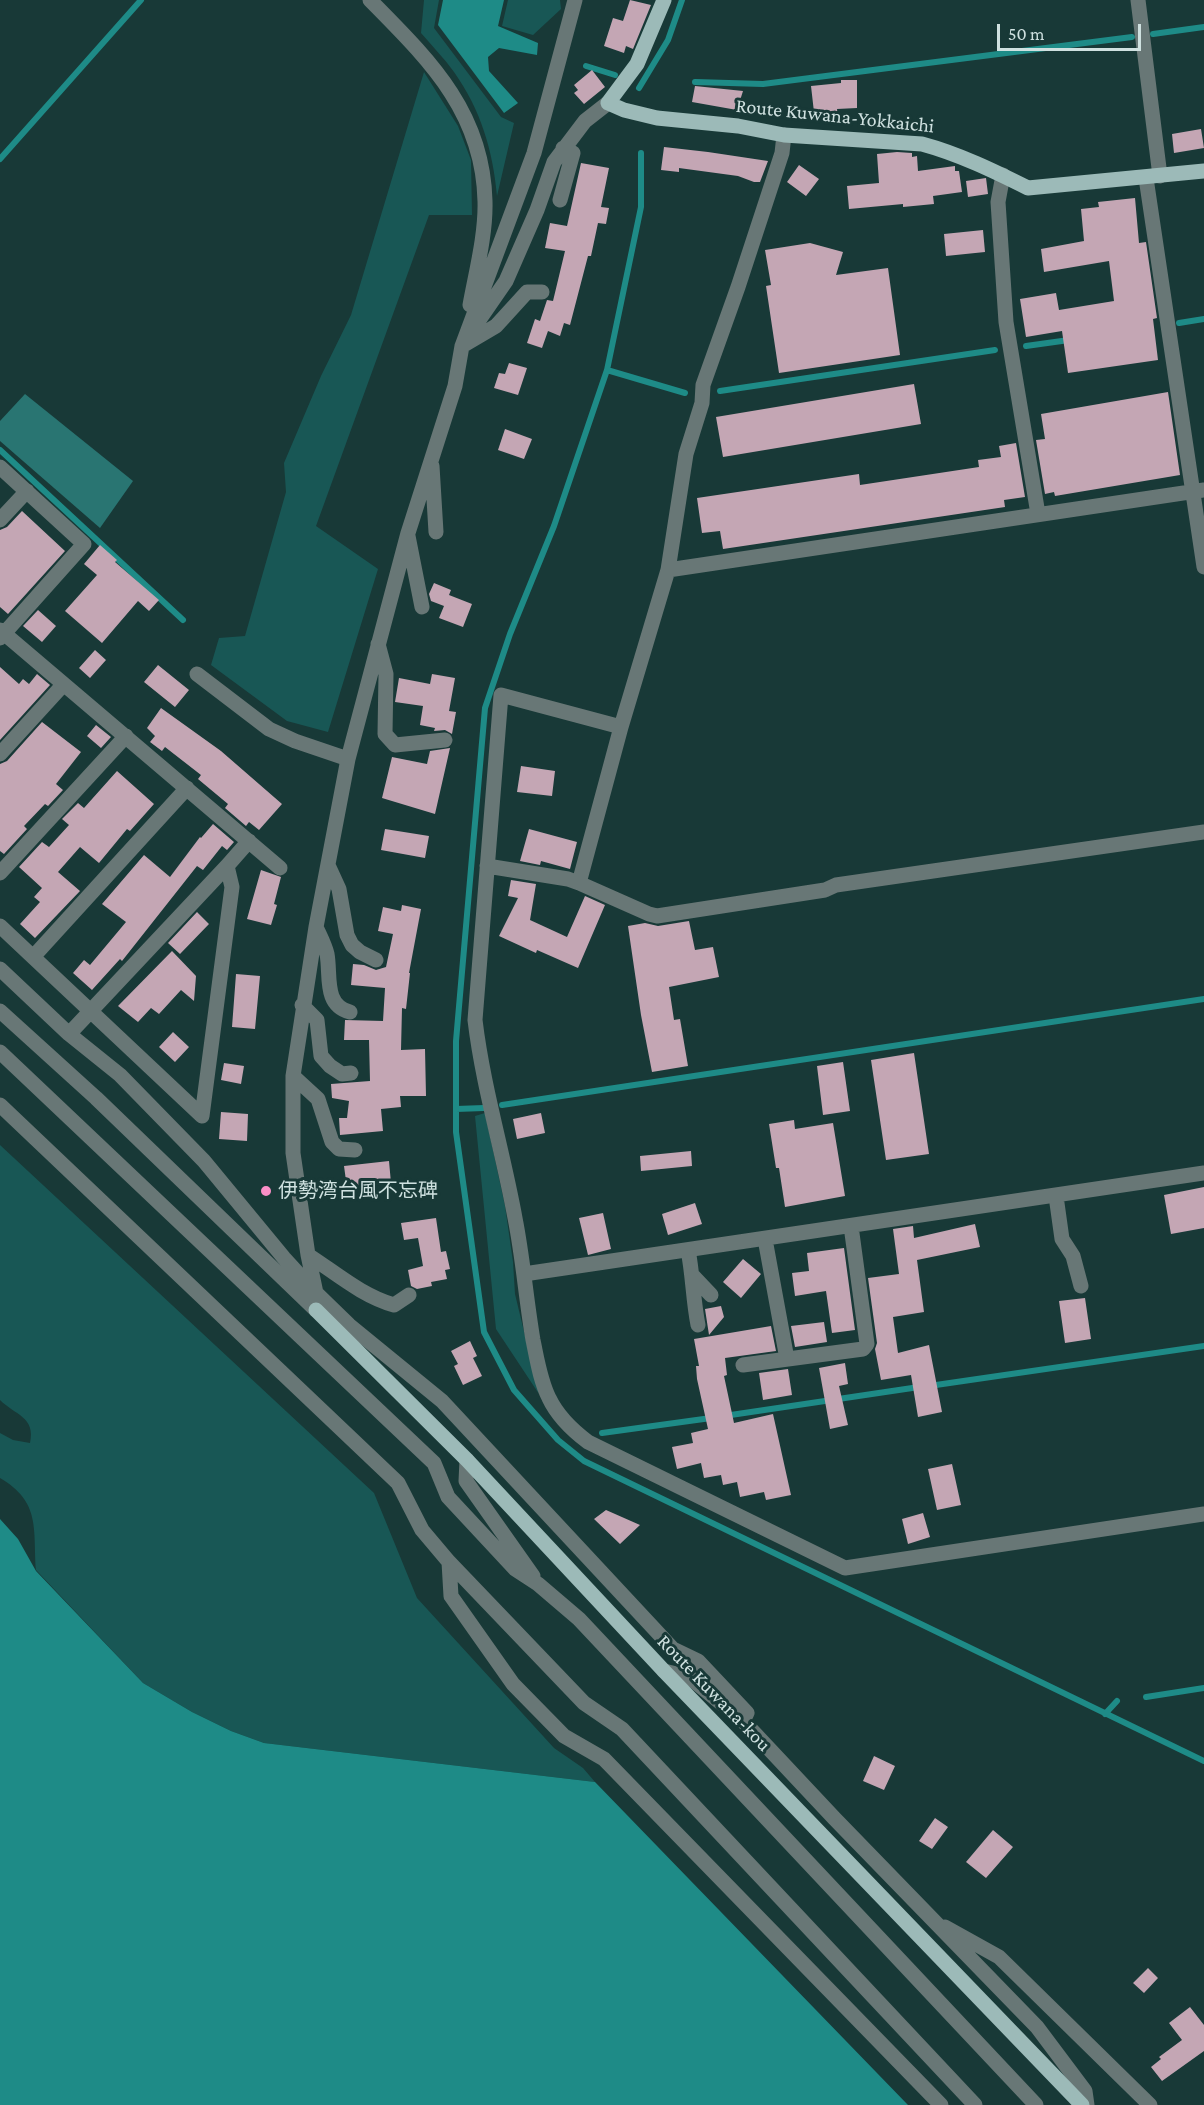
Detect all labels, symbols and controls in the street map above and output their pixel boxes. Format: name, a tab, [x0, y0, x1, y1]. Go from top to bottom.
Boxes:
scale bar	[1000, 12, 1144, 50]
text: 50 m	[1008, 24, 1045, 44]
street label: Route Kuwana-Yokkaichi	[735, 94, 935, 138]
place label: 伊勢湾台風不忘碑	[278, 1179, 438, 1203]
marker: 伊勢湾台風不忘碑	[259, 1184, 273, 1198]
street label: Route Kuwana-kou	[652, 1630, 776, 1756]

